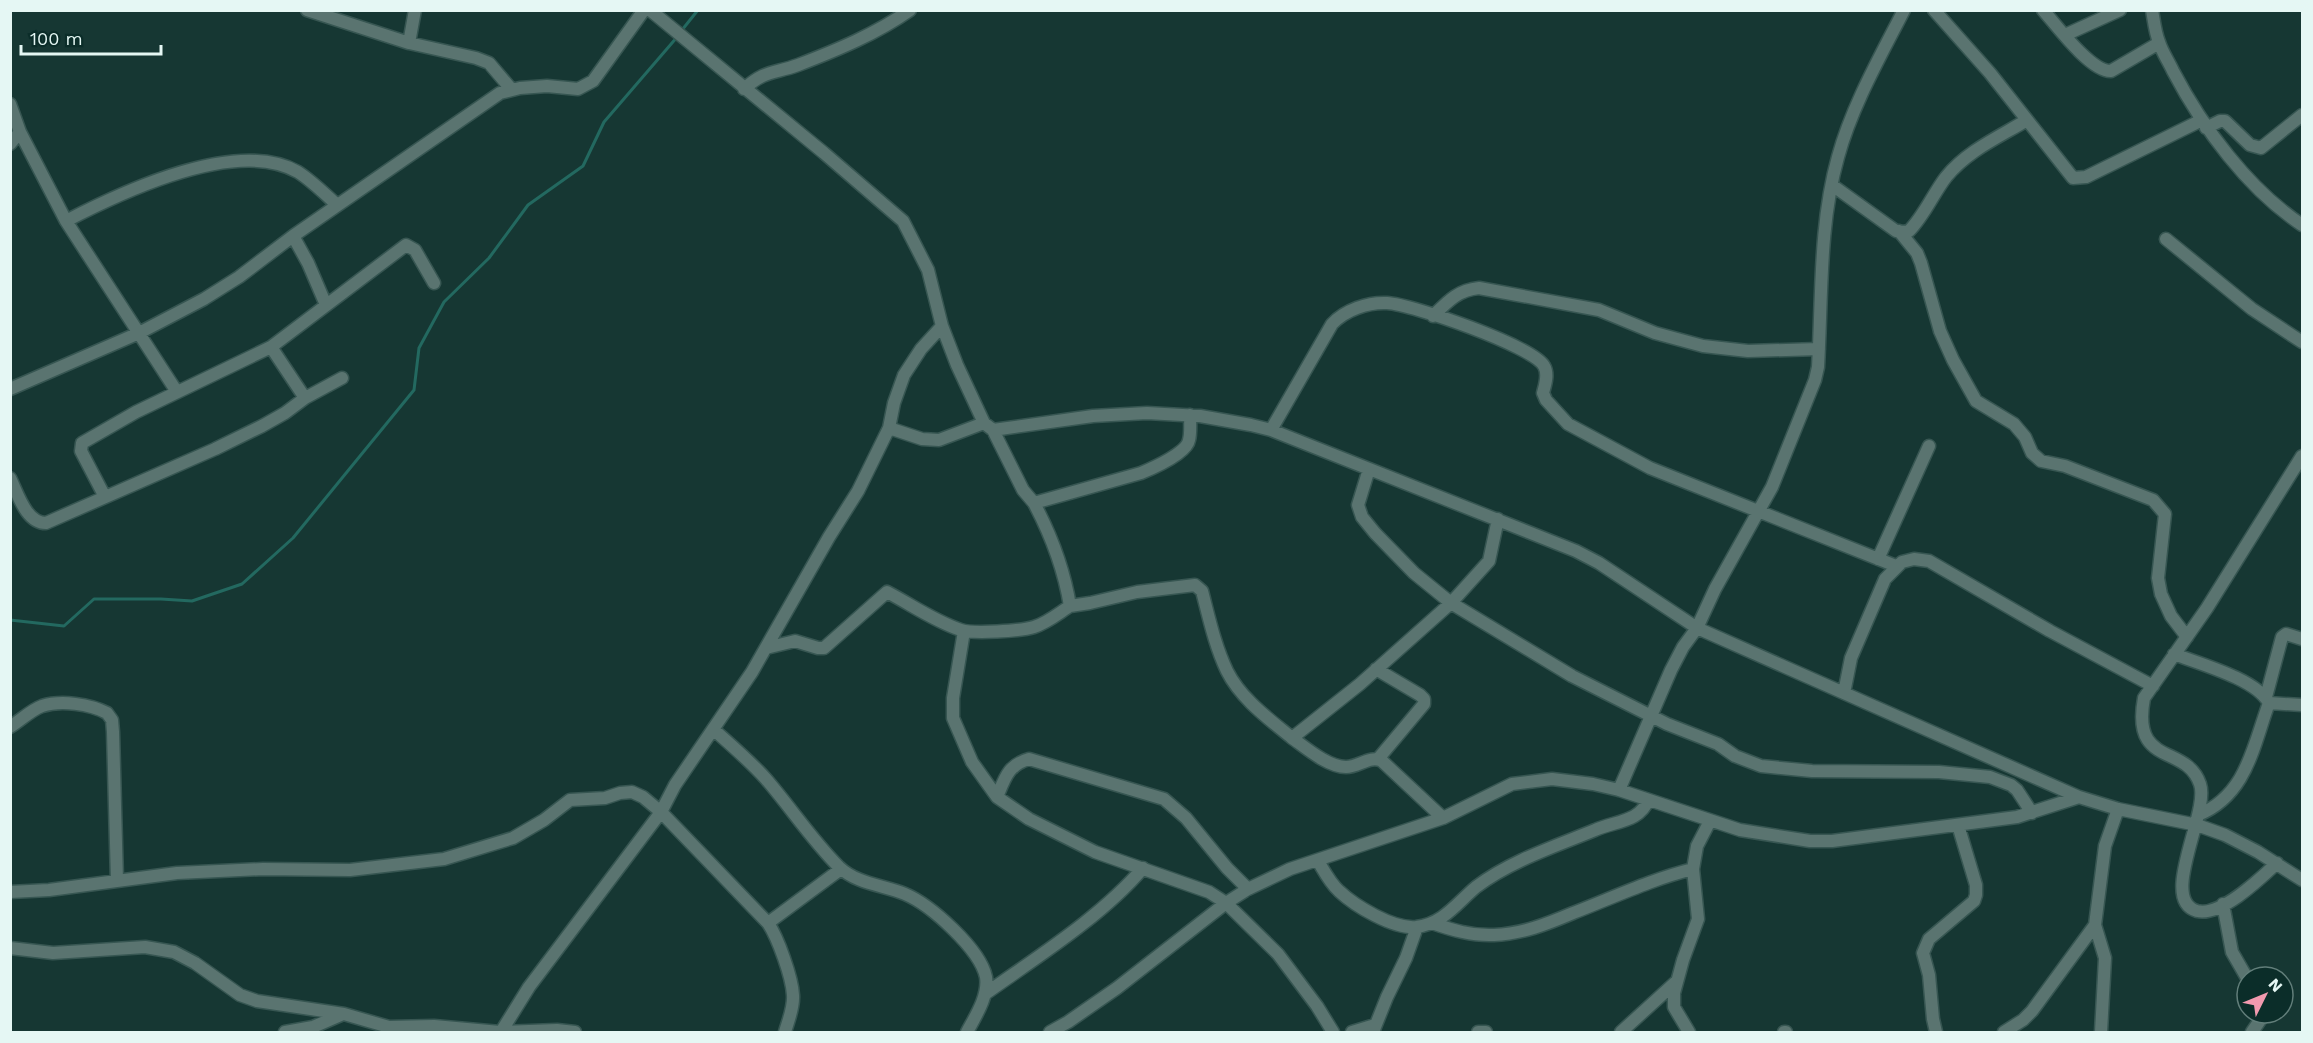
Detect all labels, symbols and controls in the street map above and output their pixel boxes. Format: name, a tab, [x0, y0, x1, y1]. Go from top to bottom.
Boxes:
scale bar	[21, 18, 160, 56]
text: 100 m	[30, 28, 83, 49]
north arrow	[2235, 965, 2295, 1025]
text: N	[2265, 974, 2287, 996]

